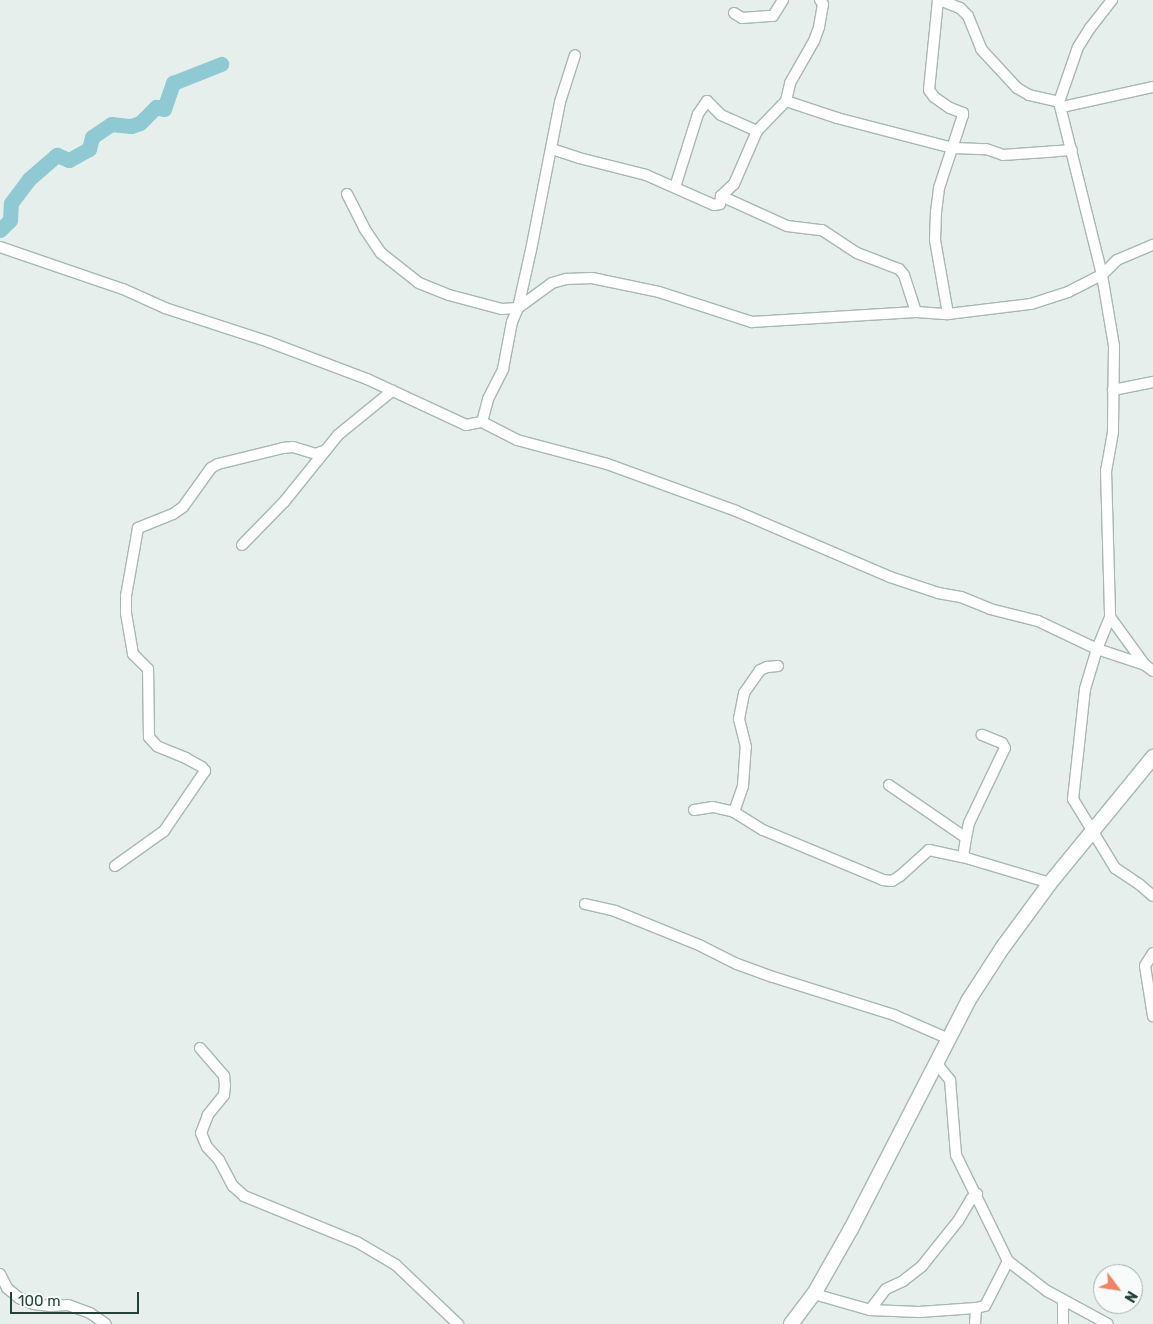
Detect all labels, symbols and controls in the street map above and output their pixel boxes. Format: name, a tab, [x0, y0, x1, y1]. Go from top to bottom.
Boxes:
north arrow	[1093, 1264, 1143, 1314]
scale bar	[12, 1282, 141, 1314]
text: N	[1121, 1288, 1140, 1305]
text: 100 m	[18, 1292, 60, 1310]

